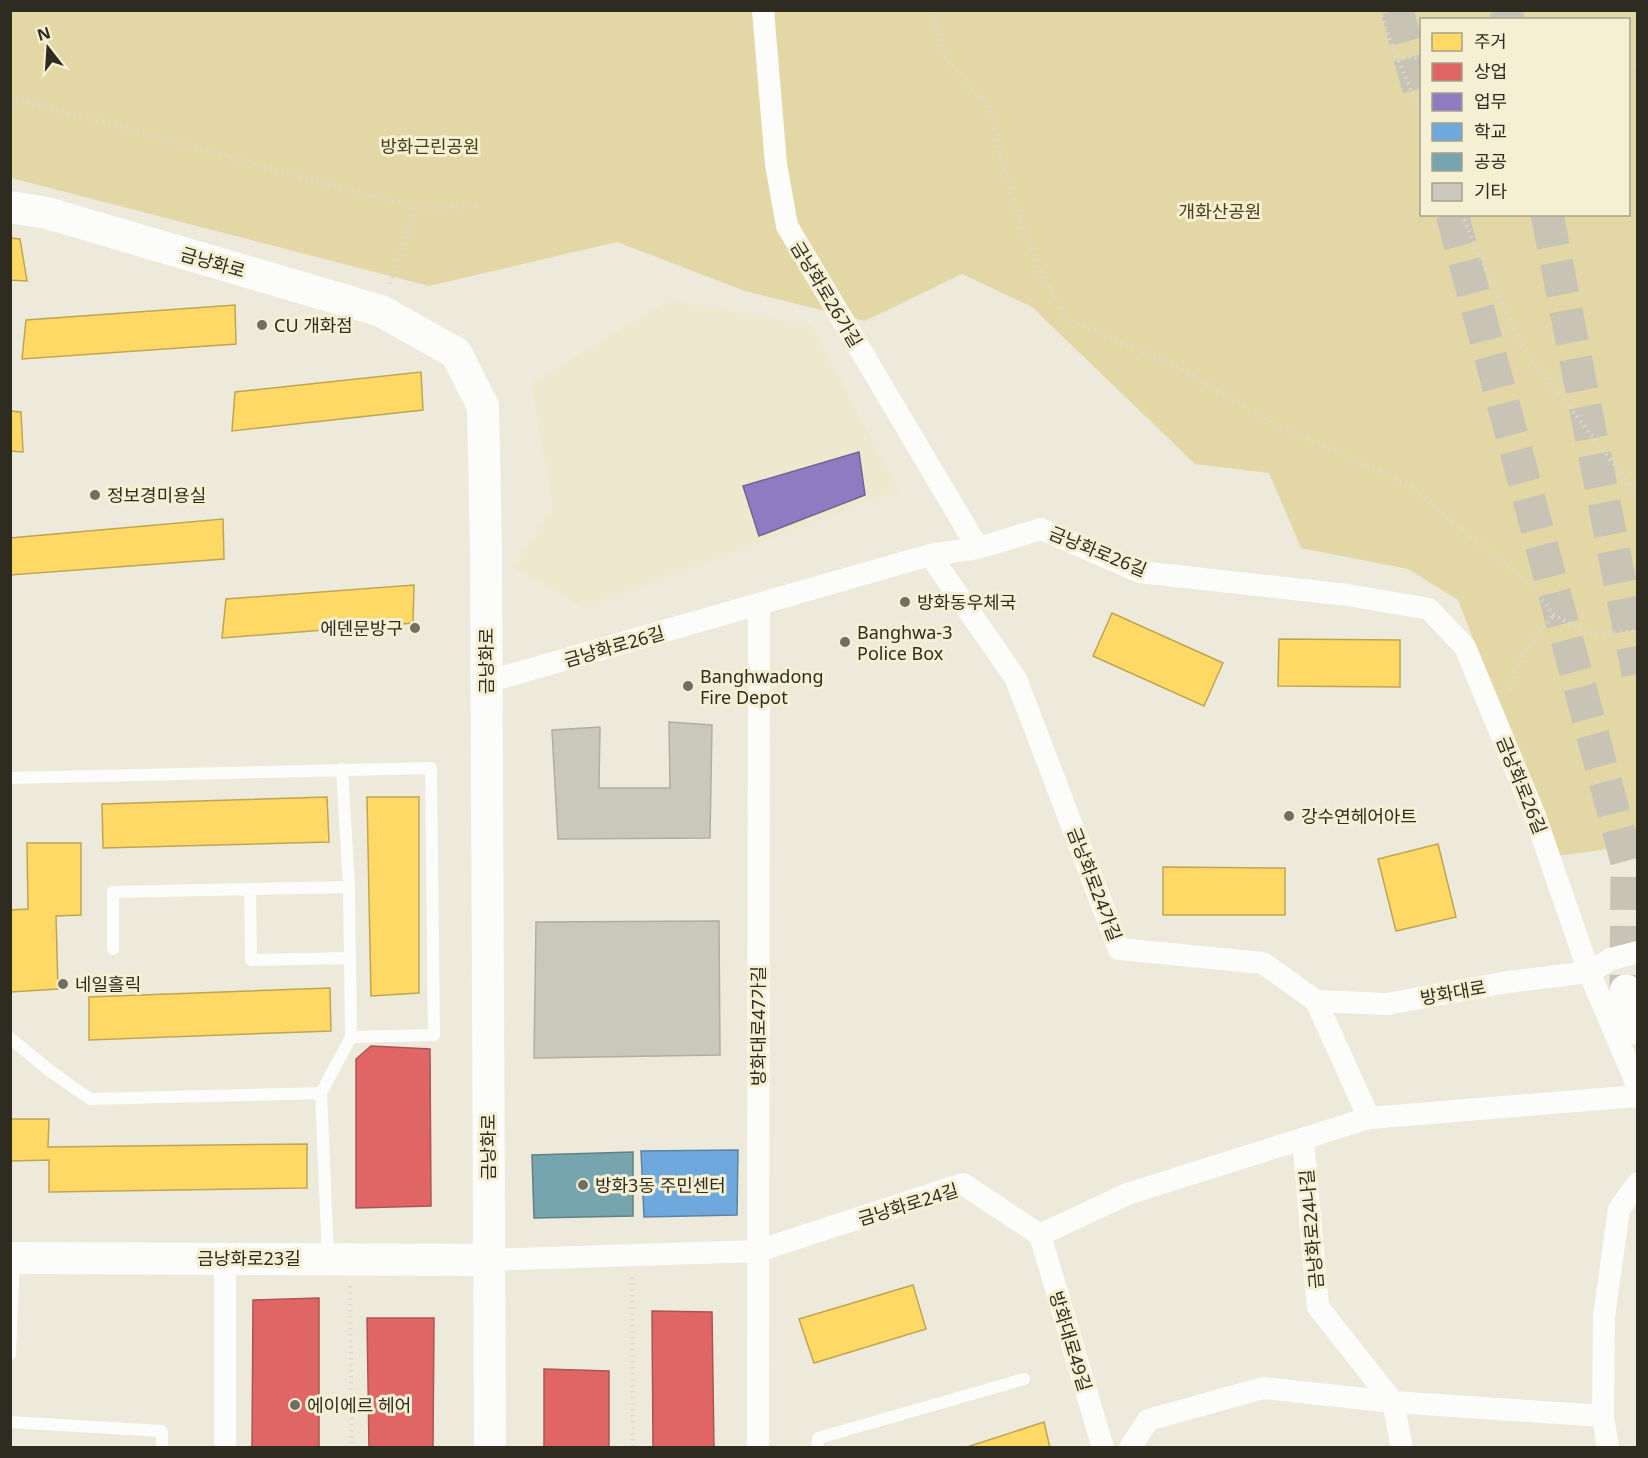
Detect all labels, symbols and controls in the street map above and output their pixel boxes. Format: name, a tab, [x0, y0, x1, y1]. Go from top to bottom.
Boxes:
north arrow	[18, 18, 78, 78]
legend	[1420, 18, 1630, 216]
text: N	[34, 21, 53, 46]
text: 주거	[1474, 29, 1507, 53]
text: 상업	[1474, 59, 1507, 83]
text: 업무	[1474, 89, 1507, 113]
text: 학교	[1474, 119, 1507, 143]
park label: 방화근린공원	[380, 134, 480, 158]
text: 공공	[1474, 149, 1507, 173]
text: 기타	[1474, 179, 1508, 203]
park label: 개화산공원	[1179, 199, 1261, 223]
street label: 금낭화로26가길	[786, 236, 868, 352]
street label: 금낭화로	[178, 241, 248, 283]
place label: CU 개화점	[274, 313, 353, 337]
marker: CU 개화점	[255, 318, 269, 332]
place label: 정보경미용실	[107, 483, 206, 507]
marker: 정보경미용실	[88, 488, 102, 502]
street label: 금낭화로26길	[1046, 521, 1150, 581]
place label: 방화동우체국	[917, 590, 1016, 614]
marker: 방화동우체국	[898, 595, 912, 609]
place label: 에덴문방구	[320, 616, 403, 640]
street label: 금낭화로26길	[561, 620, 667, 672]
place label: Banghwa-3 Police Box	[857, 620, 952, 665]
marker: 에덴문방구	[408, 621, 422, 635]
street label: 금낭화로	[474, 628, 498, 694]
marker: Banghwa-3 Police Box	[838, 635, 852, 649]
place label: Banghwadong Fire Depot	[700, 664, 824, 709]
marker: Banghwadong Fire Depot	[681, 679, 695, 693]
street label: 금낭화로26길	[1492, 733, 1552, 837]
place label: 강수연헤어아트	[1301, 804, 1417, 828]
marker: 강수연헤어아트	[1282, 809, 1296, 823]
street label: 금낭화로24가길	[1062, 824, 1128, 944]
street label: 방화대로47가길	[746, 966, 770, 1086]
place label: 네일홀릭	[75, 972, 141, 996]
street label: 방화대로	[1418, 974, 1488, 1010]
marker: 네일홀릭	[56, 977, 70, 991]
street label: 금낭화로	[476, 1114, 500, 1180]
street label: 금낭화로24나길	[1294, 1168, 1328, 1290]
place label: 방화3동 주민센터	[595, 1173, 726, 1197]
street label: 금낭화로24길	[855, 1177, 961, 1231]
marker: 방화3동 주민센터	[576, 1178, 590, 1192]
street label: 금낭화로23길	[197, 1246, 301, 1270]
street label: 방화대로49길	[1044, 1288, 1098, 1394]
place label: 에이에르 헤어	[307, 1393, 411, 1417]
marker: 에이에르 헤어	[288, 1398, 302, 1412]

